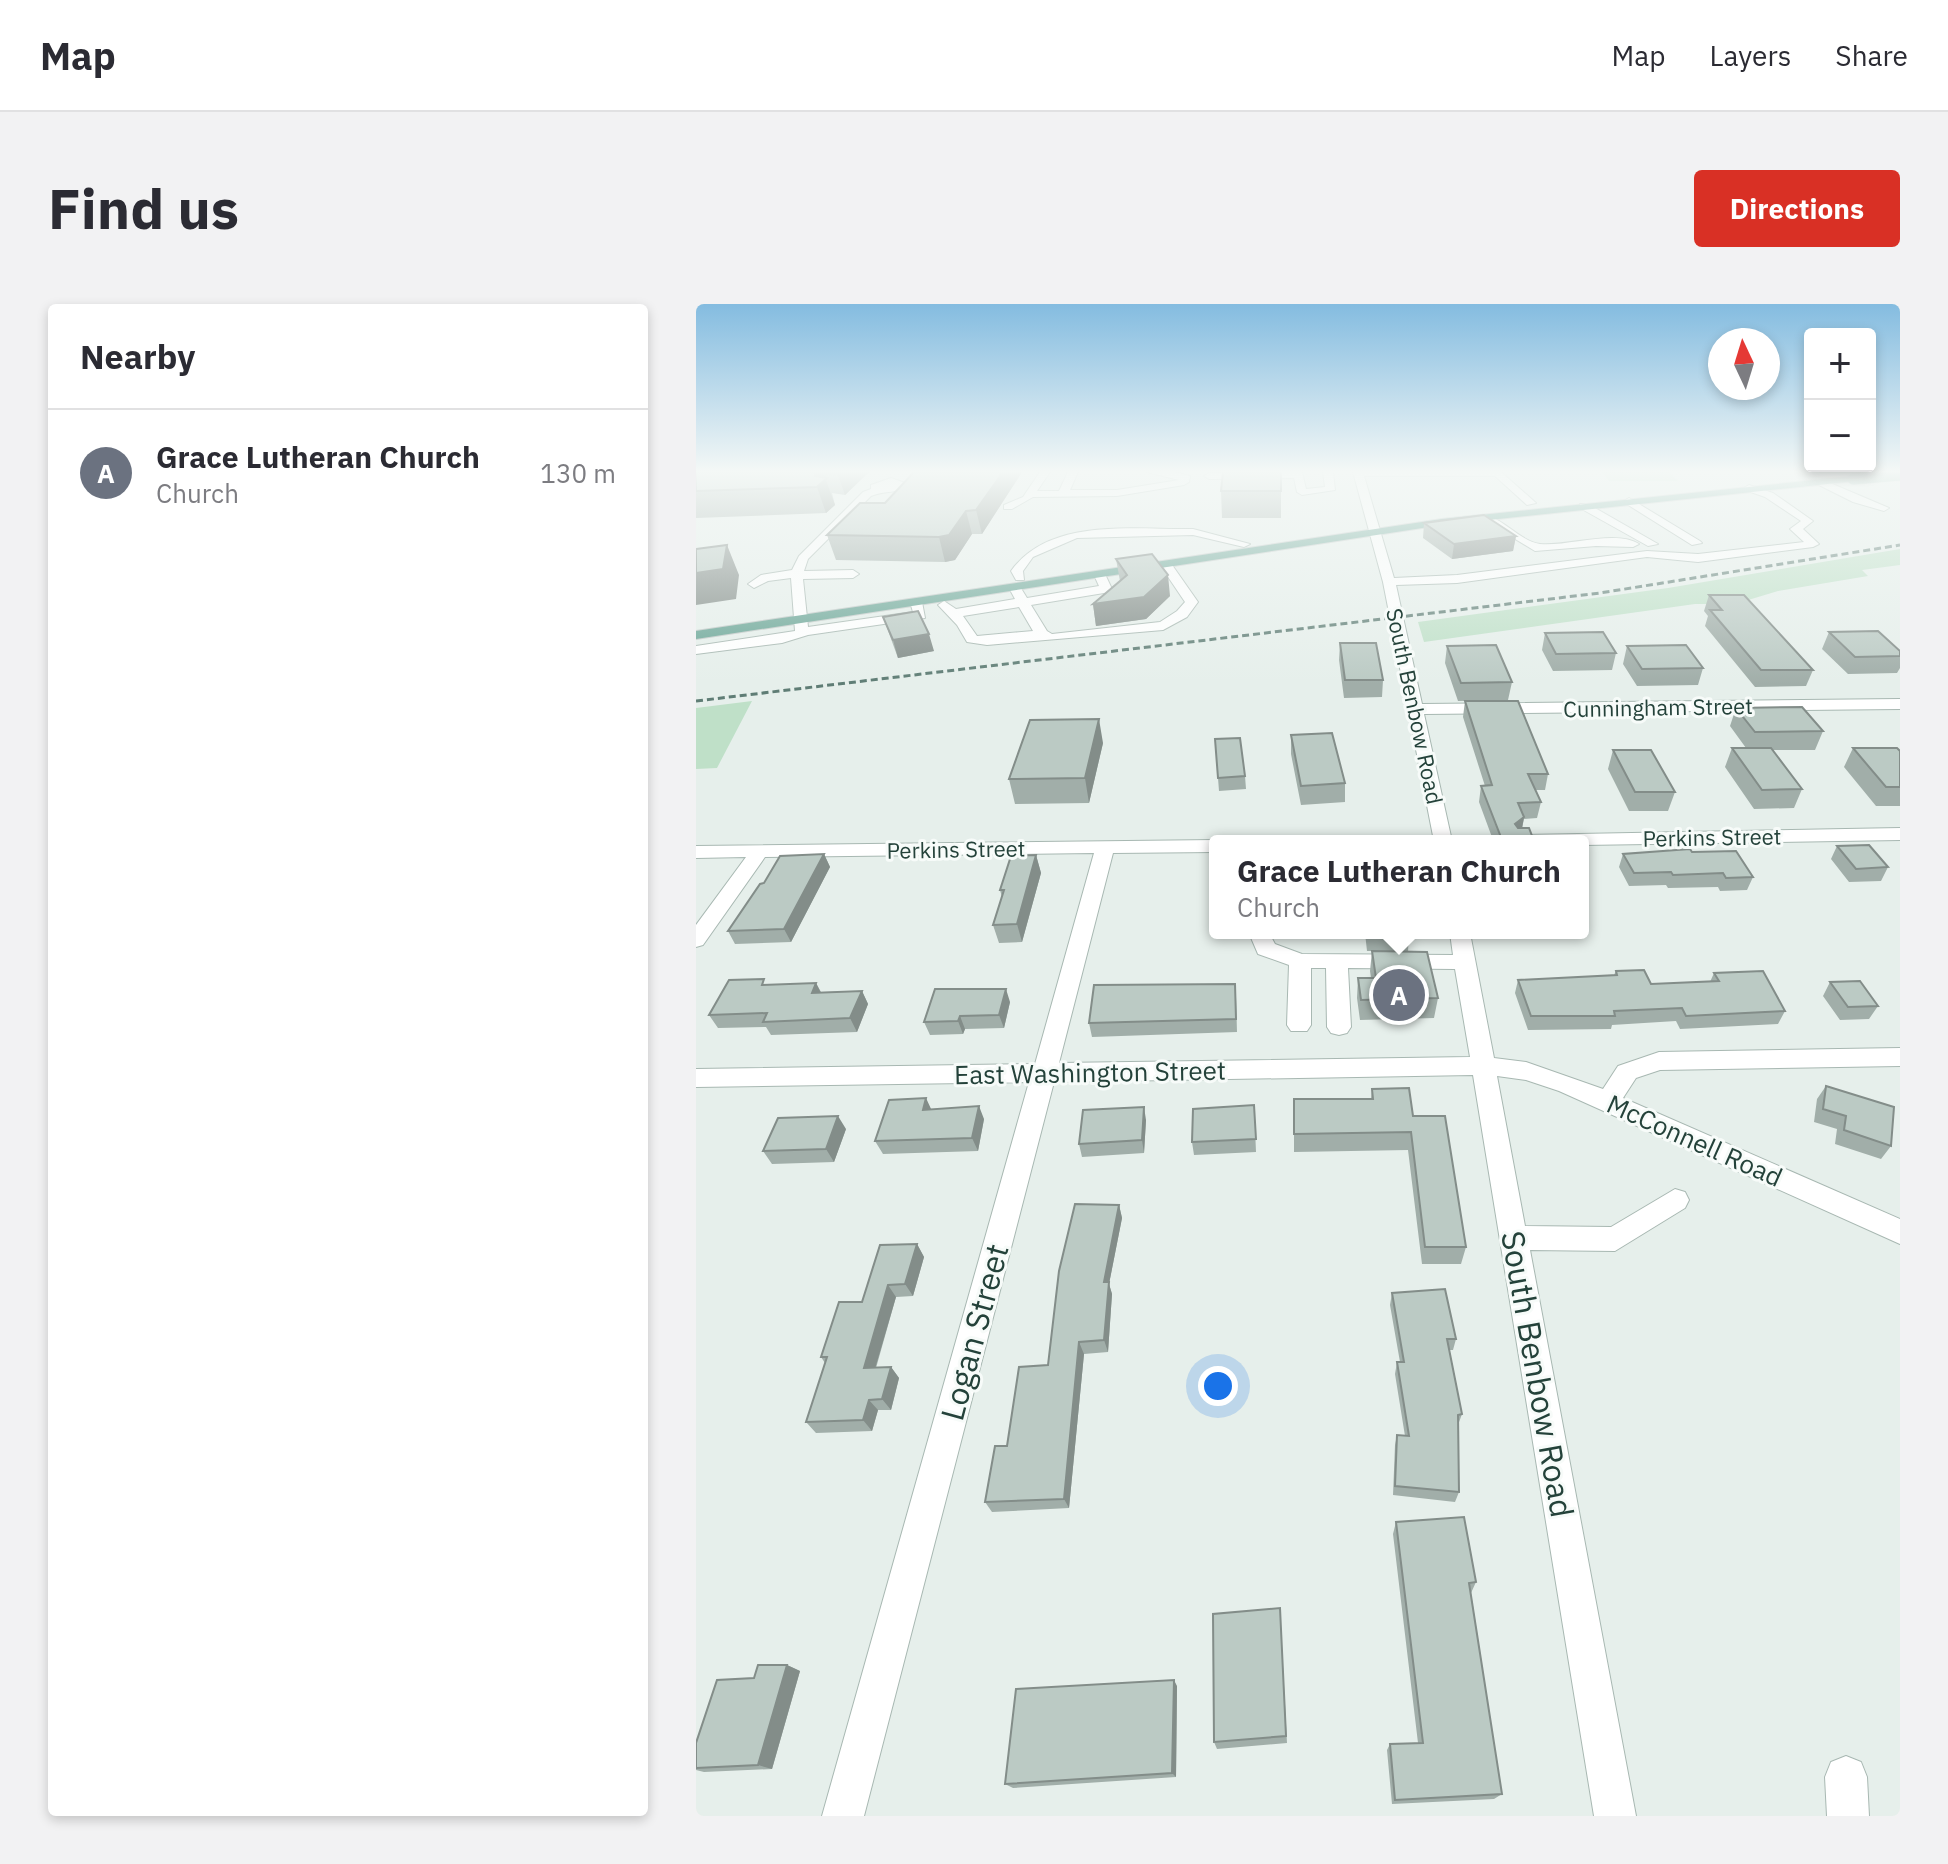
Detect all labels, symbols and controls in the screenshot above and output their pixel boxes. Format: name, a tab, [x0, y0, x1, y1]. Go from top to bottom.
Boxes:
text: Map	[40, 31, 116, 80]
text: Map	[1611, 37, 1665, 74]
text: Layers	[1709, 37, 1791, 74]
text: Share	[1835, 37, 1908, 74]
button: Directions	[1694, 170, 1900, 247]
text: Find us	[48, 172, 239, 244]
north arrow	[1708, 328, 1780, 400]
map controls	[1804, 328, 1876, 472]
button: +	[1804, 328, 1876, 400]
text: Nearby	[80, 334, 195, 378]
button: −	[1804, 400, 1876, 472]
text: Grace Lutheran Church	[156, 437, 480, 476]
text: A	[97, 456, 115, 490]
text: 130 m	[540, 456, 616, 490]
text: Church	[156, 476, 239, 510]
street label: South Benbow Road	[1380, 605, 1450, 807]
street label: Cunningham Street	[1563, 691, 1753, 723]
street label: Perkins Street	[1642, 821, 1782, 853]
street label: Perkins Street	[886, 833, 1026, 865]
popup	[1209, 835, 1589, 939]
text: Grace Lutheran Church	[1237, 851, 1561, 890]
text: Church	[1237, 890, 1320, 924]
pin: A	[1373, 965, 1425, 1025]
street label: East Washington Street	[954, 1053, 1226, 1091]
street label: McConnell Road	[1602, 1086, 1788, 1194]
street label: South Benbow Road	[1492, 1227, 1584, 1521]
street label: Logan Street	[930, 1239, 1018, 1425]
your location	[1198, 1366, 1238, 1406]

